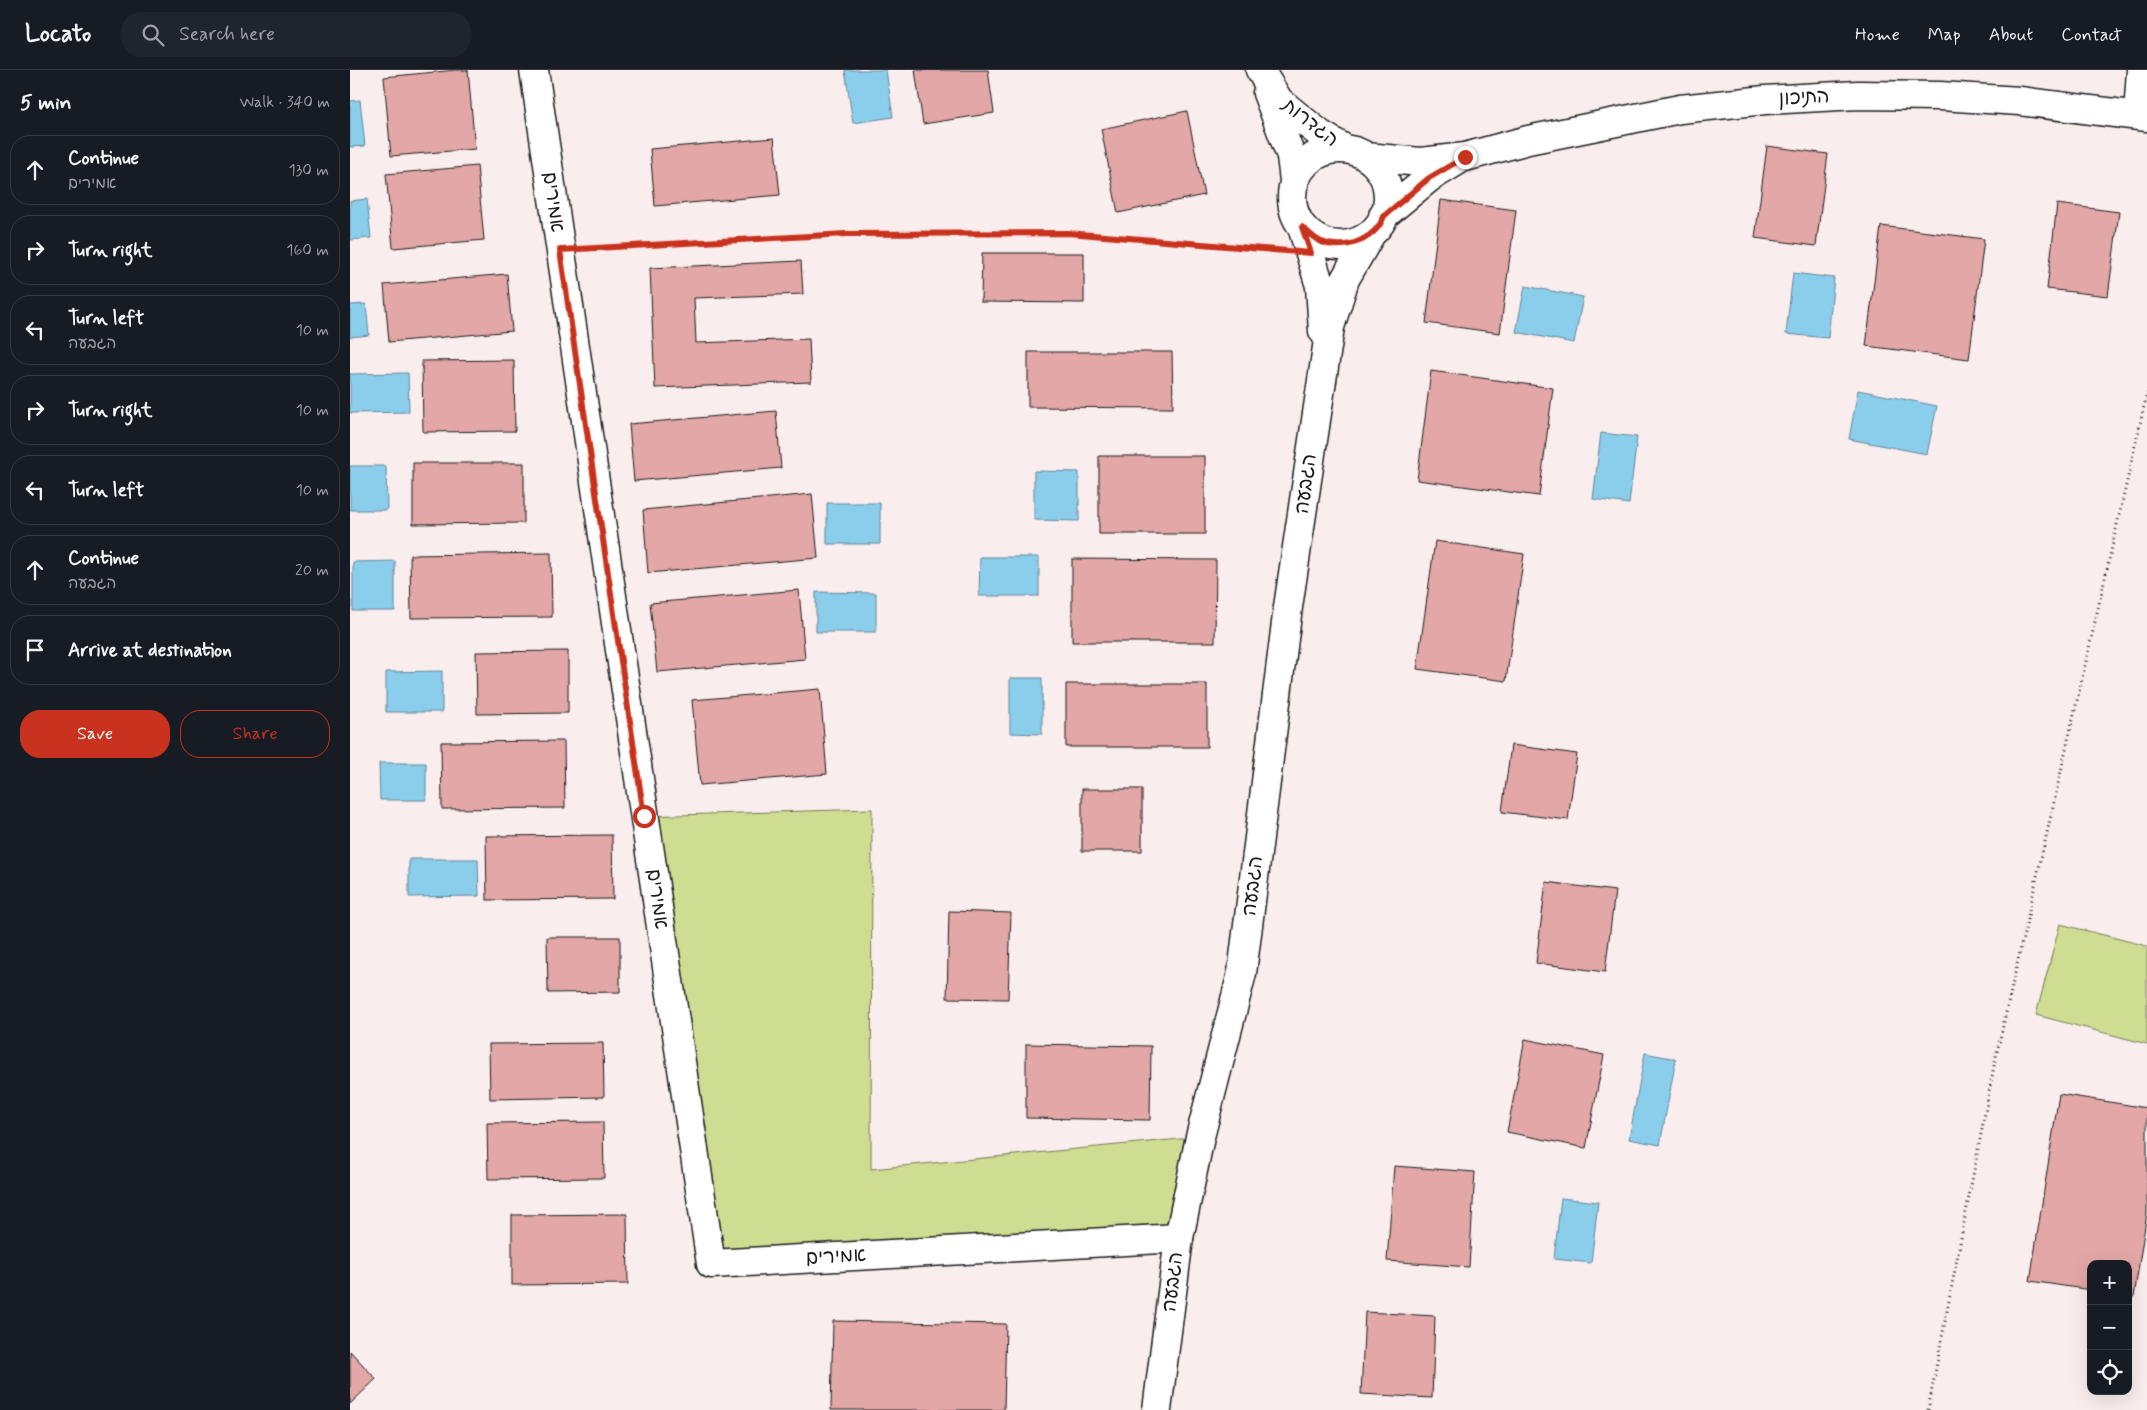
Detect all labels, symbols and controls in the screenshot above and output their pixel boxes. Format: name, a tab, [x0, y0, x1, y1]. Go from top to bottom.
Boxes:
search box	[121, 12, 471, 57]
text: Locato	[25, 19, 91, 50]
icon: search	[139, 21, 167, 49]
text: Search here	[179, 22, 275, 47]
text: Home	[1855, 23, 1900, 47]
text: Map	[1928, 23, 1961, 47]
text: About	[1989, 23, 2033, 47]
text: Contact	[2061, 23, 2122, 47]
street label: התיכון	[1778, 83, 1830, 113]
text: 5 min	[20, 89, 72, 117]
text: Walk · 340 m	[240, 92, 330, 113]
street label: הגדרות	[1275, 92, 1344, 154]
text: Continue	[68, 146, 139, 171]
route end	[1454, 146, 1477, 169]
icon: ahead	[21, 156, 49, 184]
text: 130 m	[288, 160, 329, 181]
street label: אמירים	[535, 170, 571, 234]
text: אמירים	[68, 173, 116, 194]
icon: right	[21, 236, 49, 264]
text: Turn right	[68, 238, 152, 263]
text: 160 m	[286, 240, 329, 261]
text: Turn left	[68, 306, 144, 331]
icon: left	[21, 316, 49, 344]
text: 10 m	[296, 320, 329, 341]
text: הגבעה	[68, 333, 117, 354]
icon: right	[21, 396, 49, 424]
text: Turn right	[68, 398, 152, 423]
text: 10 m	[296, 400, 329, 421]
street label: הגבעה	[1288, 452, 1324, 516]
icon: left	[21, 476, 49, 504]
text: Turn left	[68, 478, 144, 503]
text: 10 m	[296, 480, 329, 501]
text: Continue	[68, 546, 139, 571]
icon: ahead	[21, 556, 49, 584]
text: 20 m	[295, 560, 329, 581]
text: הגבעה	[68, 573, 117, 594]
icon: arrive	[21, 636, 49, 664]
text: Arrive at destination	[68, 638, 232, 663]
button: Save	[20, 710, 170, 758]
button: Share	[180, 710, 330, 758]
route start	[633, 805, 656, 828]
street label: הגבעה	[1236, 854, 1270, 918]
street label: אמירים	[639, 867, 675, 931]
street label: אמירים	[805, 1242, 867, 1272]
street label: הגבעה	[1156, 1250, 1190, 1314]
map controls	[2087, 1260, 2132, 1395]
button: +	[2087, 1260, 2132, 1305]
button: −	[2087, 1305, 2132, 1350]
button: locate	[2087, 1350, 2132, 1395]

